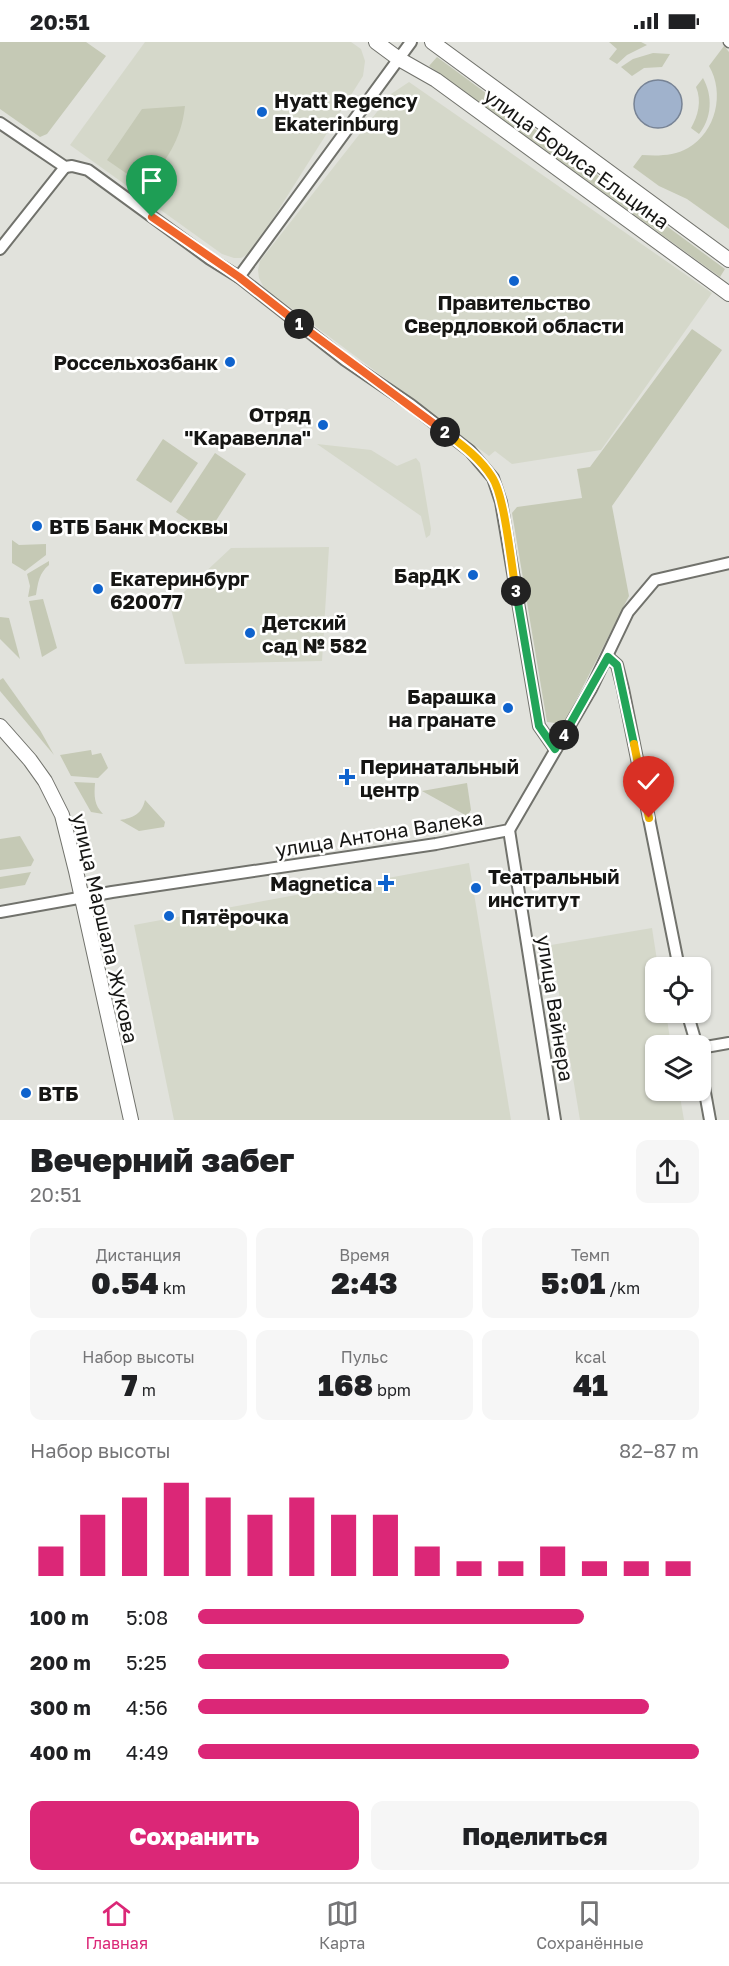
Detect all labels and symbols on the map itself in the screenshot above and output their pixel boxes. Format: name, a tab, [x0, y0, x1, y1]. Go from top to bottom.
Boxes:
street label: улица Бориса Ельцина	[480, 83, 674, 233]
place label: Hyatt Regency Ekaterinburg	[274, 88, 418, 135]
marker: Hyatt Regency Ekaterinburg	[255, 105, 269, 119]
pin	[126, 155, 177, 217]
marker: Правительство Свердловкой области	[507, 274, 521, 288]
place label: Правительство Свердловкой области	[404, 290, 624, 337]
pin: 1	[284, 309, 314, 339]
place label: Россельхозбанк	[54, 350, 218, 374]
marker: Россельхозбанк	[223, 355, 237, 369]
place label: Отряд "Каравелла"	[184, 402, 311, 449]
pin: 2	[430, 417, 460, 447]
marker: Отряд "Каравелла"	[316, 418, 330, 432]
place label: ВТБ Банк Москвы	[49, 514, 228, 538]
marker: ВТБ Банк Москвы	[30, 519, 44, 533]
place label: БарДК	[394, 563, 461, 587]
place label: Екатеринбург 620077	[110, 566, 249, 613]
marker: БарДК	[466, 568, 480, 582]
pin: 3	[501, 576, 531, 606]
marker: Екатеринбург 620077	[91, 582, 105, 596]
place label: Детский сад № 582	[262, 610, 367, 657]
marker: Детский сад № 582	[243, 626, 257, 640]
place label: Барашка на гранате	[389, 684, 496, 731]
marker: Барашка на гранате	[501, 701, 515, 715]
pin: 4	[549, 720, 579, 750]
place label: Перинатальный центр	[360, 754, 519, 801]
pin	[623, 756, 674, 818]
marker: Перинатальный центр	[338, 768, 356, 786]
street label: улица Антона Валека	[273, 805, 485, 861]
street label: улица Маршала Жукова	[68, 811, 144, 1045]
place label: Театральный институт	[488, 864, 619, 911]
place label: Magnetica	[270, 871, 372, 895]
marker: Magnetica	[377, 874, 395, 892]
marker: Театральный институт	[469, 881, 483, 895]
place label: Пятёрочка	[181, 904, 289, 928]
marker: Пятёрочка	[162, 909, 176, 923]
street label: улица Вайнера	[533, 933, 579, 1083]
place label: ВТБ	[38, 1081, 79, 1105]
marker: ВТБ	[19, 1086, 33, 1100]

